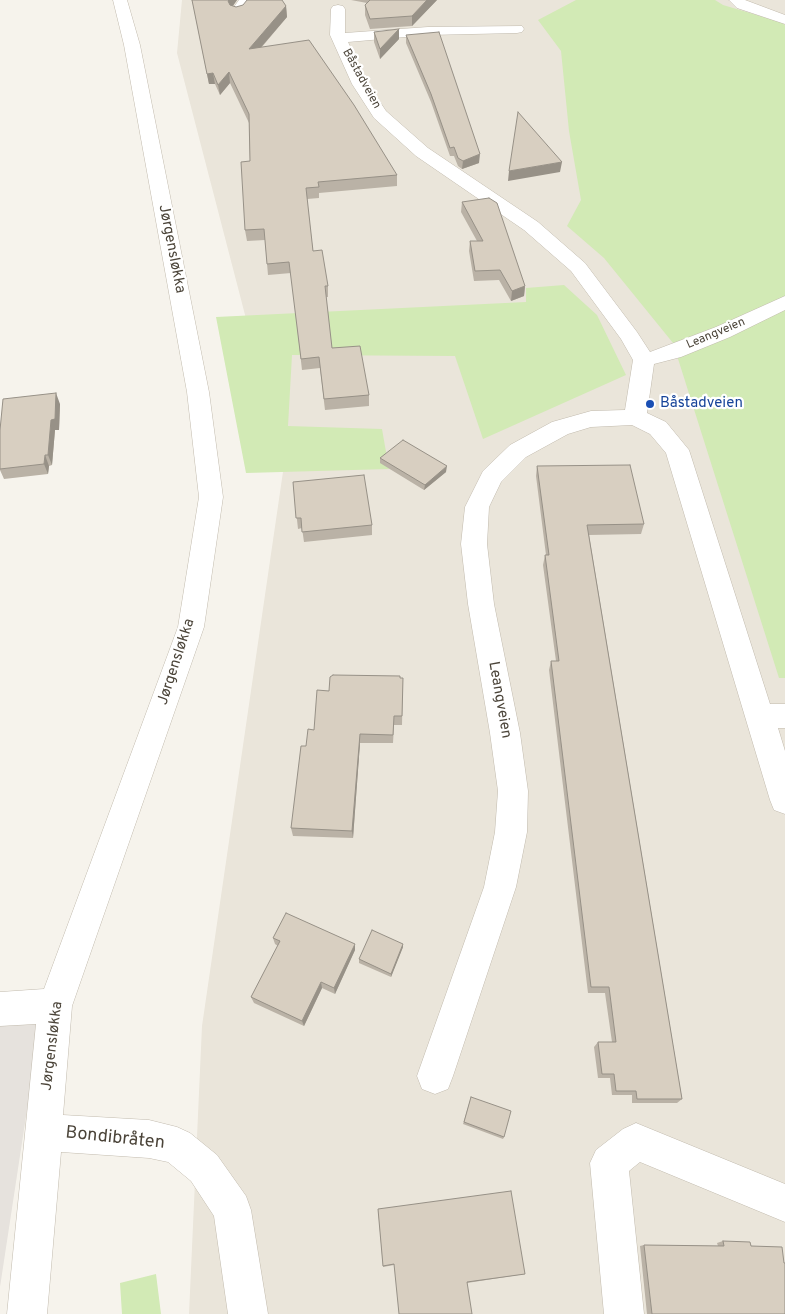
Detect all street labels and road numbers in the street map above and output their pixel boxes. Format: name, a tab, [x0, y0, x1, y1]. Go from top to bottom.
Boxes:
street label: Båstadveien	[339, 47, 383, 111]
street label: Jørgensløkka	[154, 203, 188, 295]
street label: Leangveien	[685, 315, 747, 353]
street label: Jørgensløkka	[155, 617, 199, 707]
street label: Leangveien	[483, 660, 515, 740]
street label: Jørgensløkka	[39, 1000, 67, 1092]
street label: Bondibråten	[64, 1123, 166, 1155]

